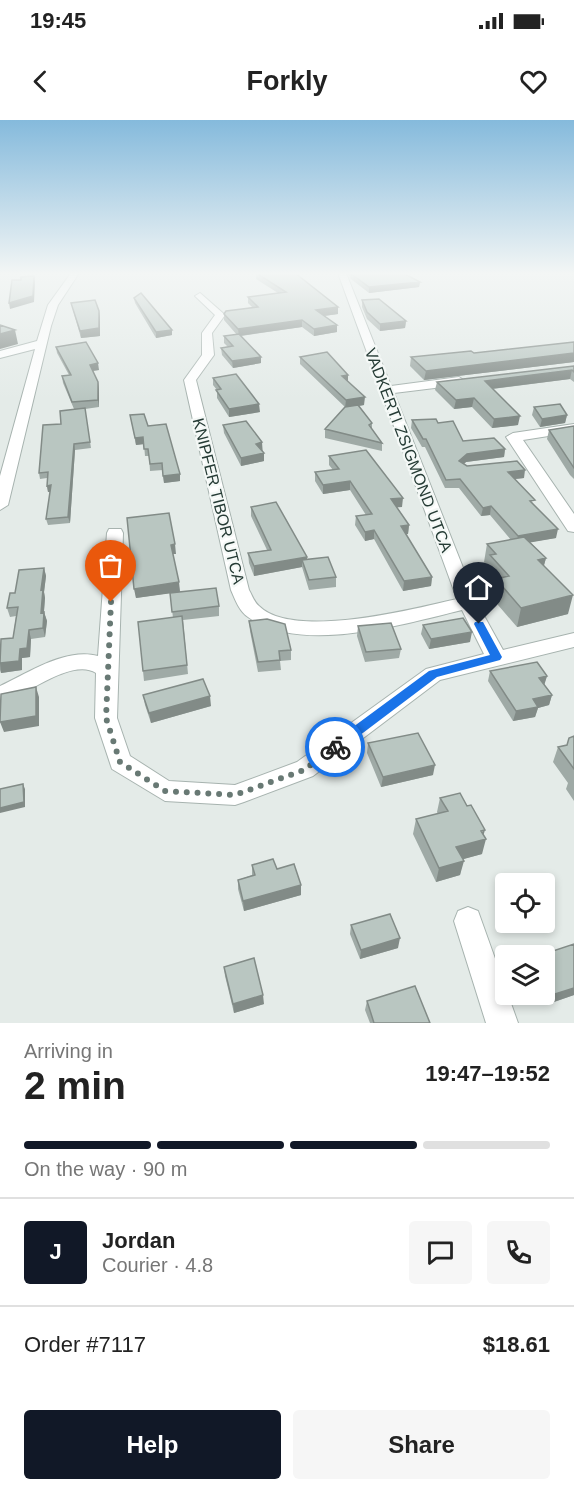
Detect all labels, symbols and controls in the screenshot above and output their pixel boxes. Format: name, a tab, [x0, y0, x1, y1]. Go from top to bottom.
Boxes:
text: 19:45	[30, 8, 86, 33]
icon: back	[24, 65, 57, 98]
icon: heart	[517, 65, 550, 98]
text: Forkly	[246, 66, 328, 96]
street label: VADKERTI ZSIGMOND UTCA	[362, 346, 456, 555]
street label: KNIPFER TIBOR UTCA	[190, 416, 247, 586]
pin	[85, 540, 136, 602]
icon: bag	[94, 549, 127, 582]
pin	[453, 562, 504, 624]
icon: home	[462, 571, 495, 604]
courier	[305, 717, 365, 777]
icon: bike	[319, 731, 352, 764]
map controls	[495, 873, 555, 1005]
button: locate	[495, 873, 555, 933]
button: layers	[495, 945, 555, 1005]
text: Arriving in	[24, 1040, 113, 1062]
text: 19:47–19:52	[425, 1061, 550, 1086]
text: 2 min	[24, 1064, 126, 1107]
text: On the way · 90 m	[24, 1158, 187, 1180]
button: chat	[409, 1221, 472, 1284]
button: phone	[487, 1221, 550, 1284]
text: Jordan	[102, 1228, 175, 1253]
text: J	[49, 1239, 62, 1264]
text: Courier · 4.8	[102, 1254, 213, 1276]
text: Order #7117	[24, 1332, 146, 1357]
text: $18.61	[483, 1332, 550, 1357]
button: Help	[24, 1410, 281, 1479]
button: Share	[293, 1410, 550, 1479]

